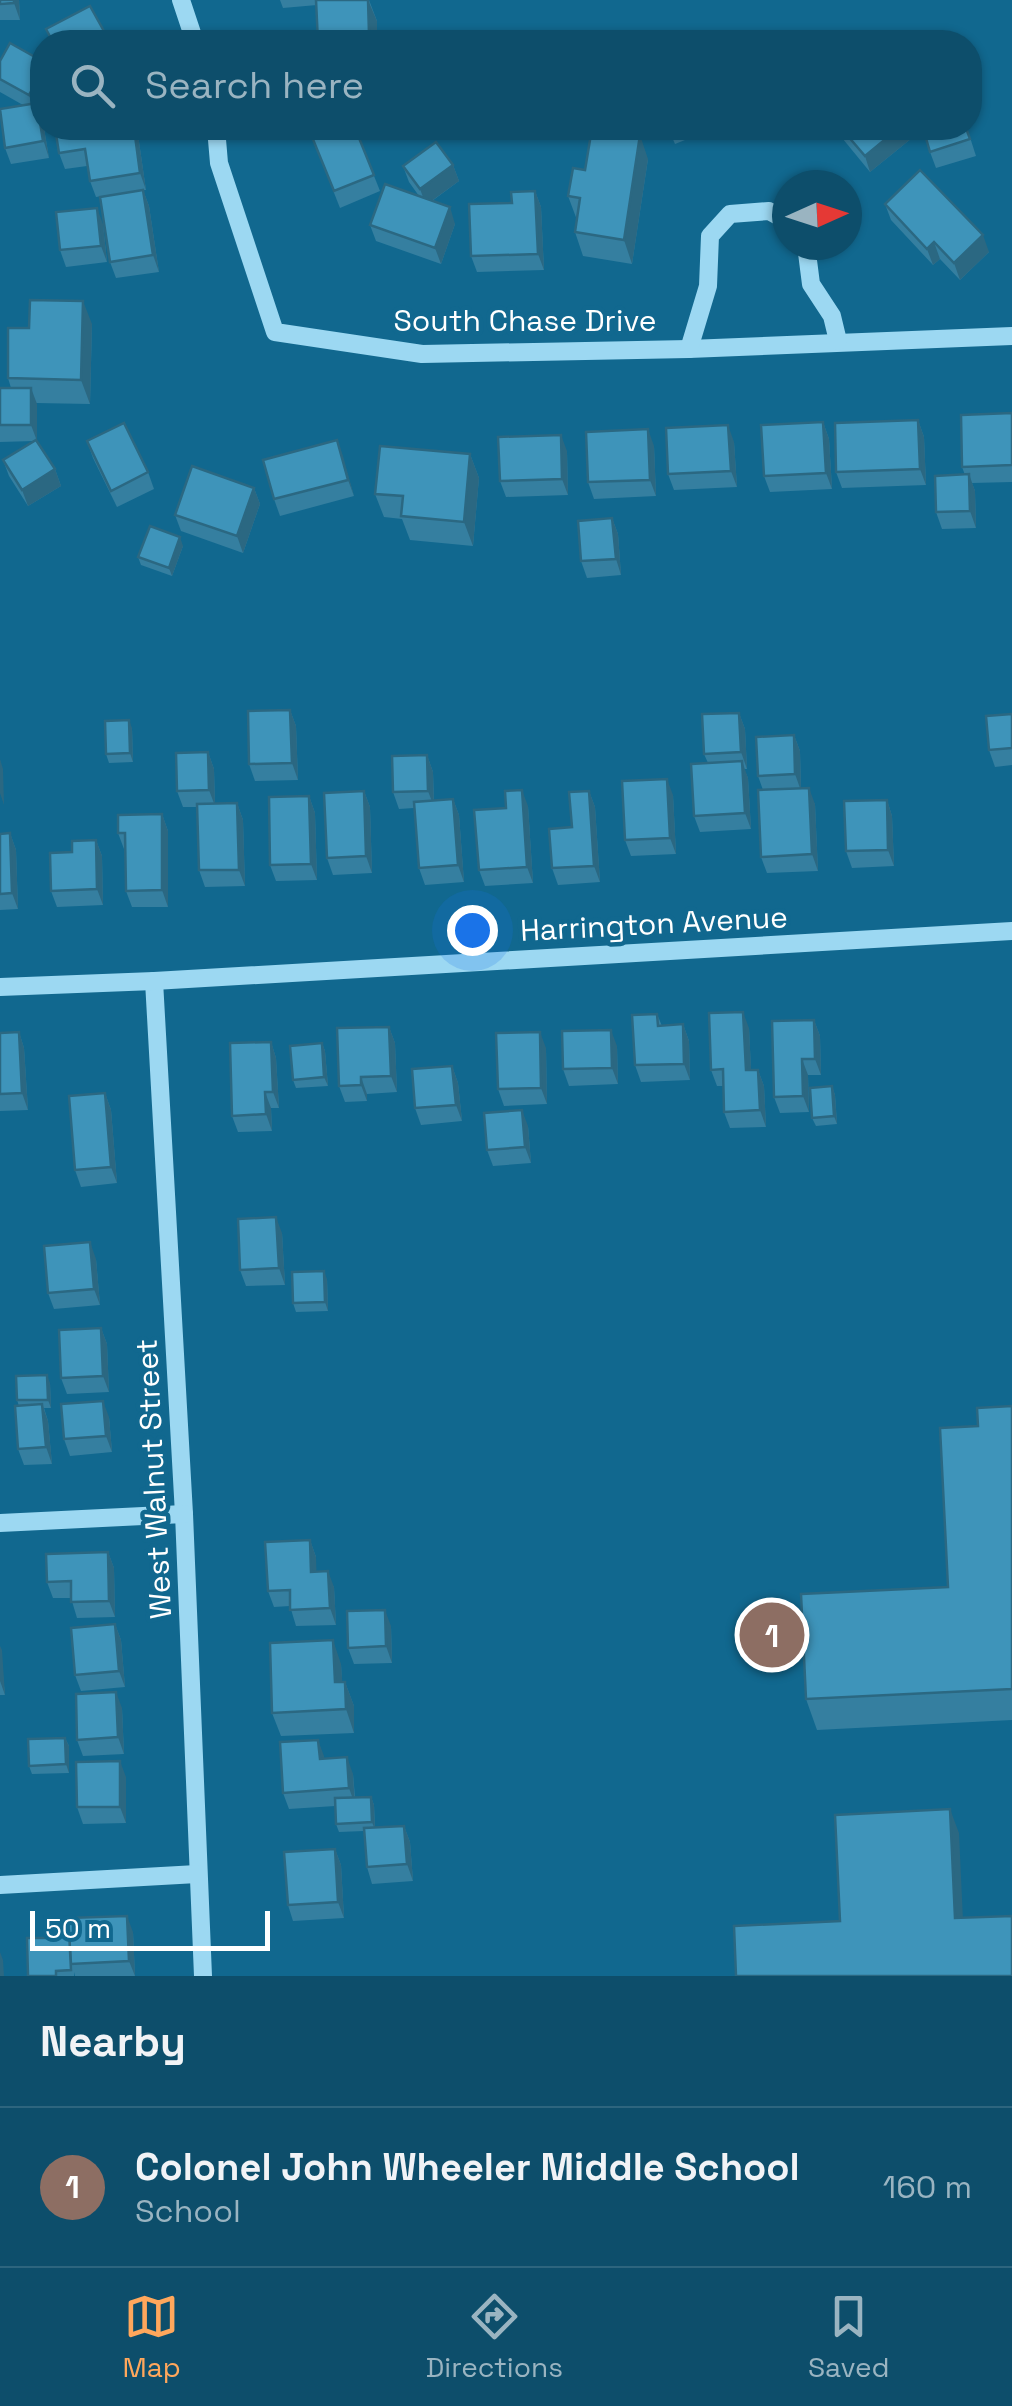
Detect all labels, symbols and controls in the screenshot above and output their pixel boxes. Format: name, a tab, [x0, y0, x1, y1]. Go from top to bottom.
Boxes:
search box	[30, 30, 982, 140]
icon: search	[65, 58, 120, 113]
text: Search here	[145, 61, 364, 109]
north arrow	[772, 170, 862, 260]
street label: South Chase Drive	[393, 301, 657, 340]
street label: Harrington Avenue	[519, 897, 789, 950]
your location	[447, 905, 498, 956]
street label: West Walnut Street	[127, 1338, 180, 1620]
pin: 1	[740, 1598, 804, 1672]
scale bar	[30, 1906, 270, 1950]
text: 50 m	[45, 1910, 111, 1946]
text: Nearby	[40, 2015, 186, 2068]
text: Colonel John Wheeler Middle School	[135, 2143, 800, 2191]
text: 1	[65, 2167, 80, 2207]
text: 160 m	[883, 2167, 972, 2207]
text: School	[135, 2191, 241, 2231]
tab: Map	[122, 2289, 181, 2385]
tab: Directions	[426, 2289, 563, 2385]
tab: Saved	[808, 2289, 890, 2385]

